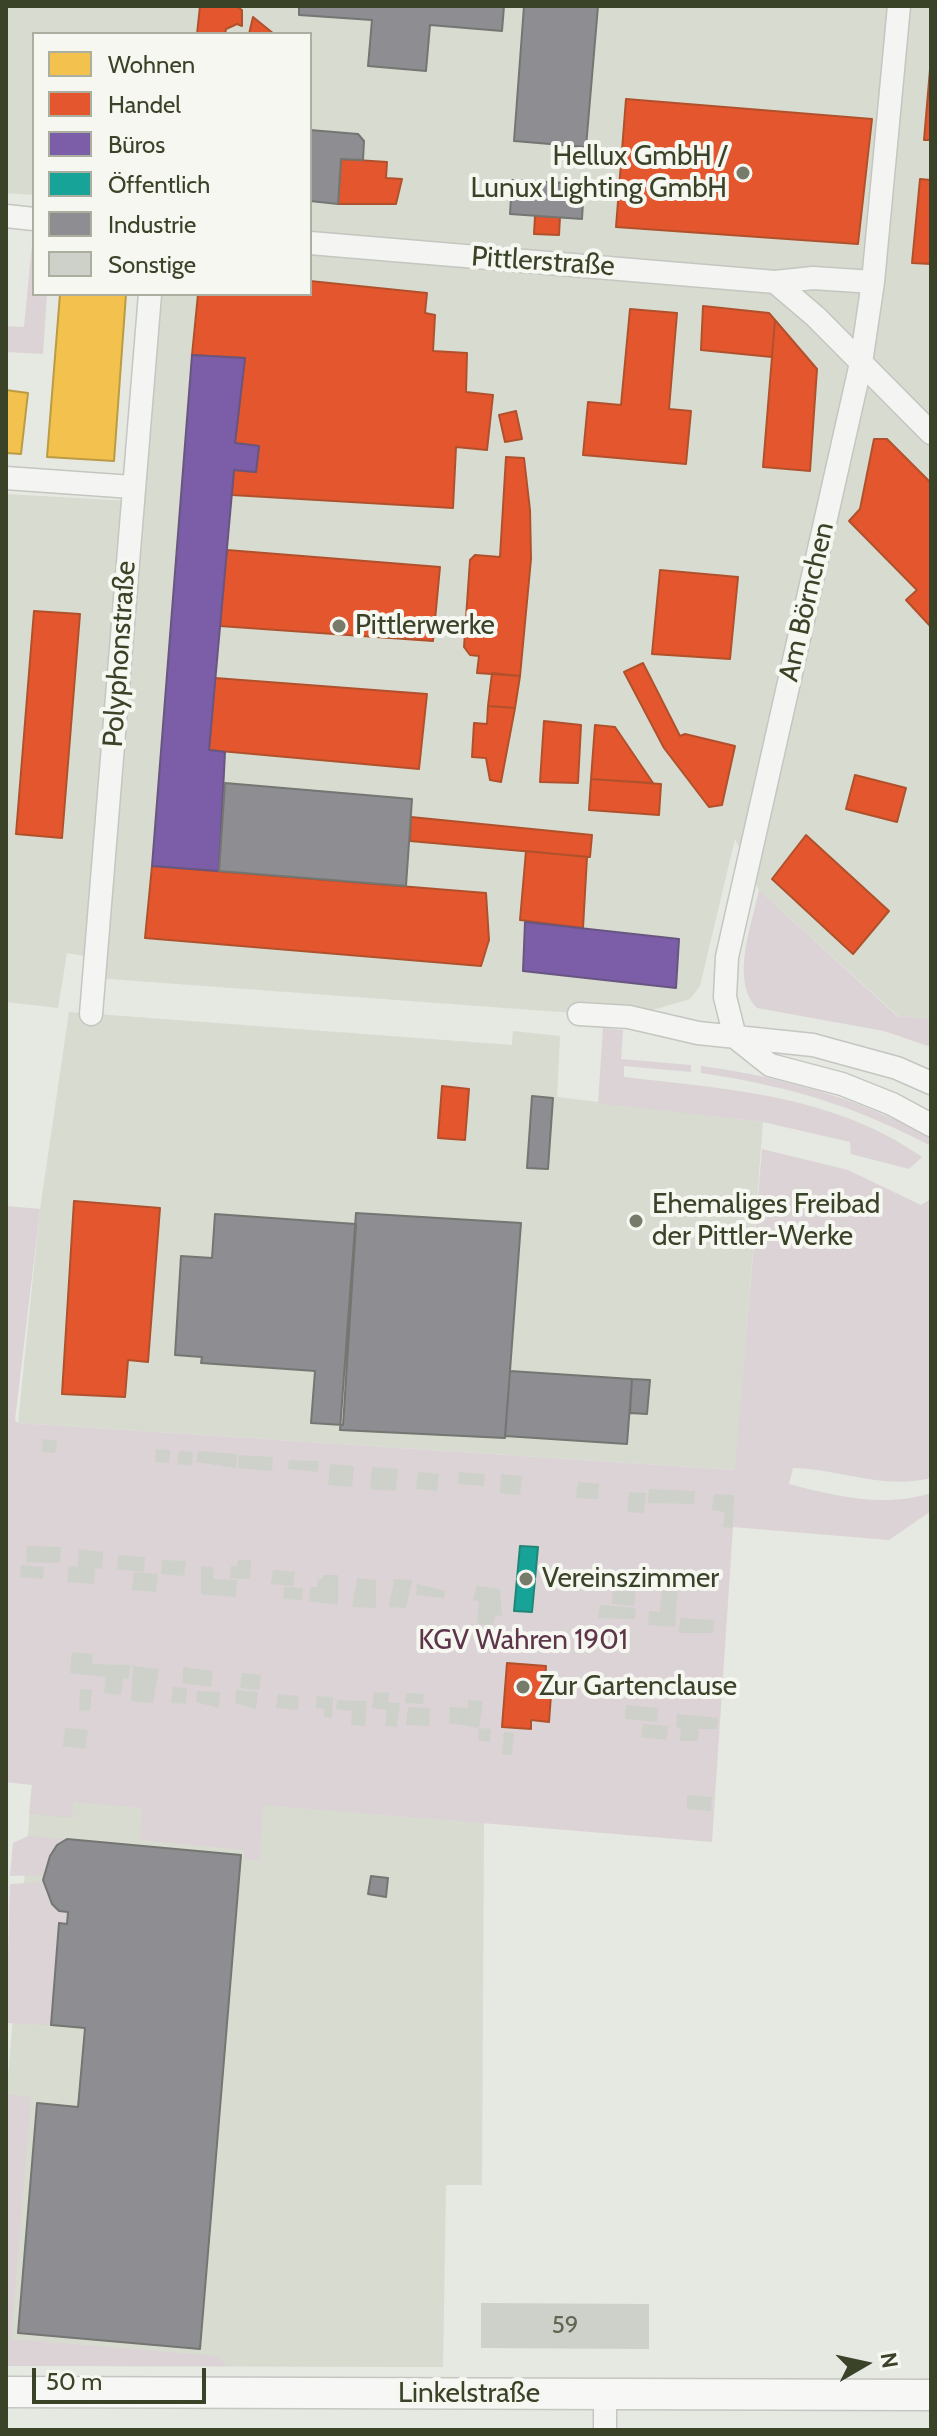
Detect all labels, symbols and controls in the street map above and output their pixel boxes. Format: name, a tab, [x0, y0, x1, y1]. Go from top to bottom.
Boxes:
legend	[32, 32, 312, 296]
text: Wohnen	[108, 50, 195, 79]
text: Handel	[108, 90, 181, 119]
text: Büros	[108, 130, 165, 159]
place label: Hellux GmbH / Lunux Lighting GmbH	[470, 140, 727, 206]
marker: Hellux GmbH / Lunux Lighting GmbH	[734, 164, 752, 182]
text: Öffentlich	[108, 170, 210, 199]
text: Industrie	[108, 210, 196, 239]
street label: Pittlerstraße	[470, 240, 616, 284]
text: Sonstige	[108, 250, 196, 279]
street label: Am Börnchen	[772, 519, 842, 685]
street label: Polyphonstraße	[97, 560, 143, 748]
place label: Pittlerwerke	[355, 609, 495, 643]
marker: Pittlerwerke	[330, 617, 348, 635]
place label: Ehemaliges Freibad der Pittler-Werke	[652, 1188, 880, 1254]
marker: Ehemaliges Freibad der Pittler-Werke	[627, 1212, 645, 1230]
place label: Vereinszimmer	[542, 1562, 719, 1596]
marker: Vereinszimmer	[517, 1570, 535, 1588]
park label: KGV Wahren 1901	[418, 1624, 628, 1658]
place label: Zur Gartenclause	[539, 1670, 737, 1704]
marker: Zur Gartenclause	[514, 1678, 532, 1696]
house number: 59	[552, 2312, 578, 2340]
north arrow	[825, 2324, 905, 2404]
text: N	[875, 2350, 904, 2370]
scale bar	[36, 2352, 210, 2402]
text: 50 m	[46, 2367, 102, 2396]
street label: Linkelstraße	[398, 2377, 540, 2411]

